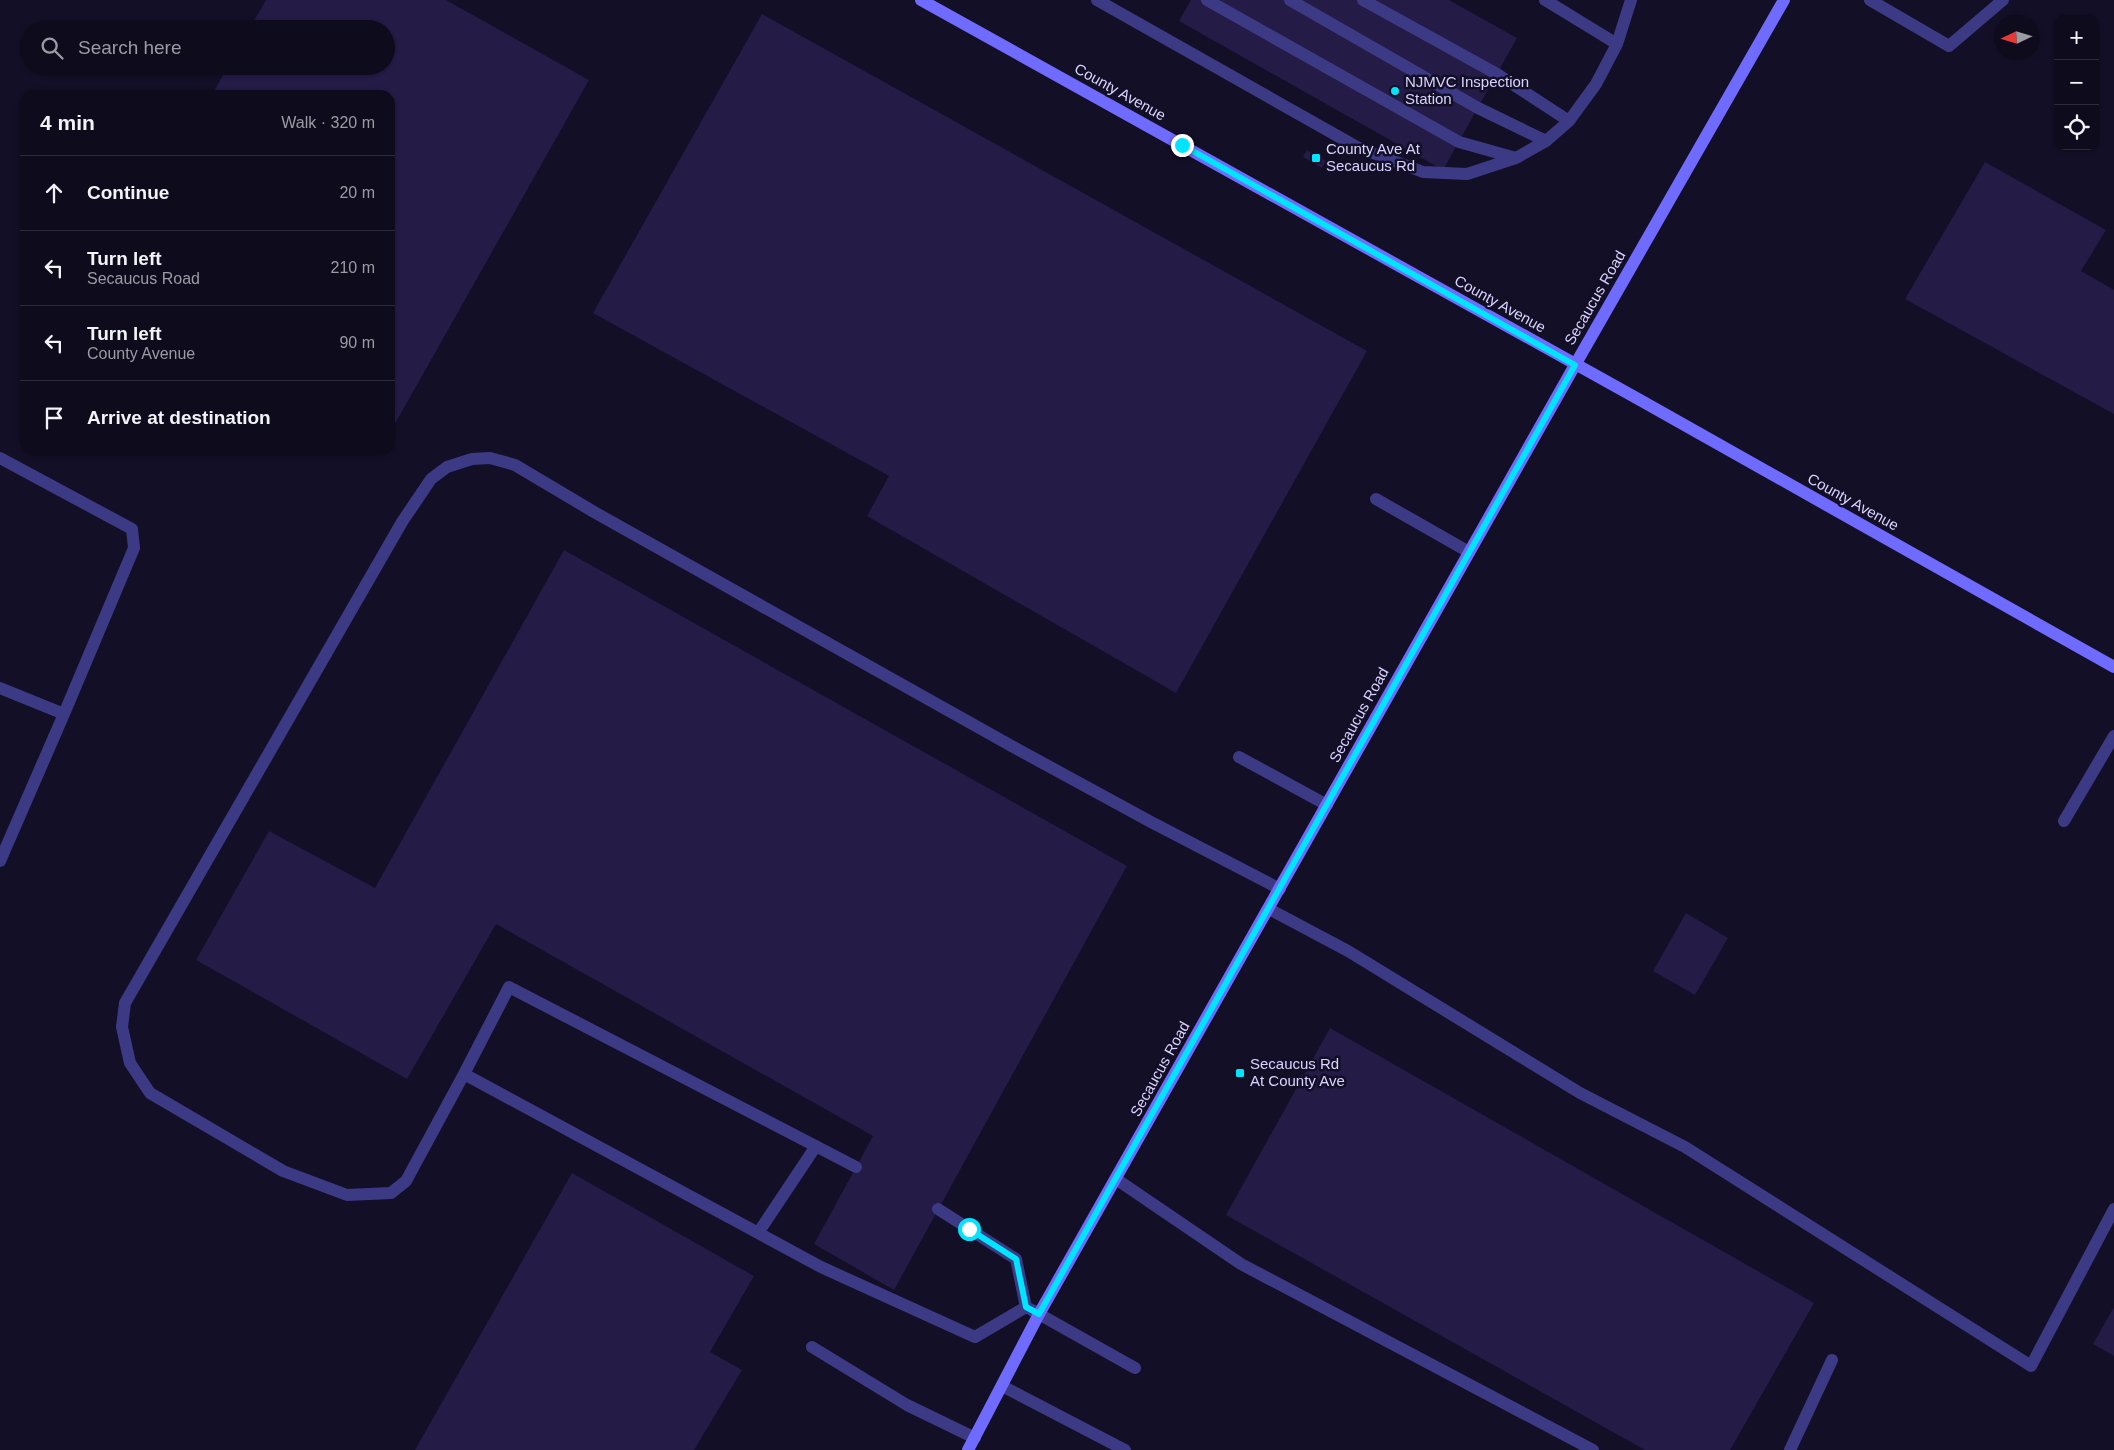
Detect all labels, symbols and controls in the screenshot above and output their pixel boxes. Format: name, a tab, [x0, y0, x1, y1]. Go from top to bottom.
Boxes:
north arrow	[1994, 15, 2039, 60]
map controls	[2054, 15, 2099, 150]
button: +	[2054, 15, 2099, 60]
search box	[20, 20, 395, 75]
icon: search	[38, 34, 66, 62]
text: Search here	[78, 37, 182, 58]
street label: County Avenue	[1072, 60, 1169, 124]
button: −	[2054, 60, 2099, 105]
place label: NJMVC Inspection Station	[1405, 73, 1529, 107]
marker: NJMVC Inspection Station	[1389, 85, 1401, 97]
button: locate	[2054, 105, 2099, 150]
text: 4 min	[40, 111, 95, 134]
text: Walk · 320 m	[281, 114, 375, 131]
route end	[1171, 134, 1194, 157]
place label: County Ave At Secaucus Rd	[1326, 140, 1421, 174]
marker: County Ave At Secaucus Rd	[1310, 152, 1322, 164]
icon: ahead	[40, 179, 68, 207]
text: Continue	[87, 182, 169, 203]
text: 20 m	[339, 184, 375, 201]
text: Turn left	[87, 248, 162, 269]
street label: Secaucus Road	[1561, 248, 1628, 348]
icon: left	[40, 254, 68, 282]
text: 210 m	[331, 259, 375, 276]
text: Secaucus Road	[87, 270, 200, 287]
street label: County Avenue	[1452, 272, 1549, 336]
text: Turn left	[87, 323, 162, 344]
icon: left	[40, 329, 68, 357]
text: 90 m	[339, 334, 375, 351]
text: County Avenue	[87, 345, 195, 362]
icon: arrive	[40, 404, 68, 432]
text: Arrive at destination	[87, 407, 271, 428]
street label: County Avenue	[1805, 470, 1902, 534]
street label: Secaucus Road	[1325, 664, 1392, 765]
street label: Secaucus Road	[1126, 1018, 1193, 1119]
place label: Secaucus Rd At County Ave	[1250, 1055, 1345, 1089]
marker: Secaucus Rd At County Ave	[1234, 1067, 1246, 1079]
route start	[958, 1218, 981, 1241]

